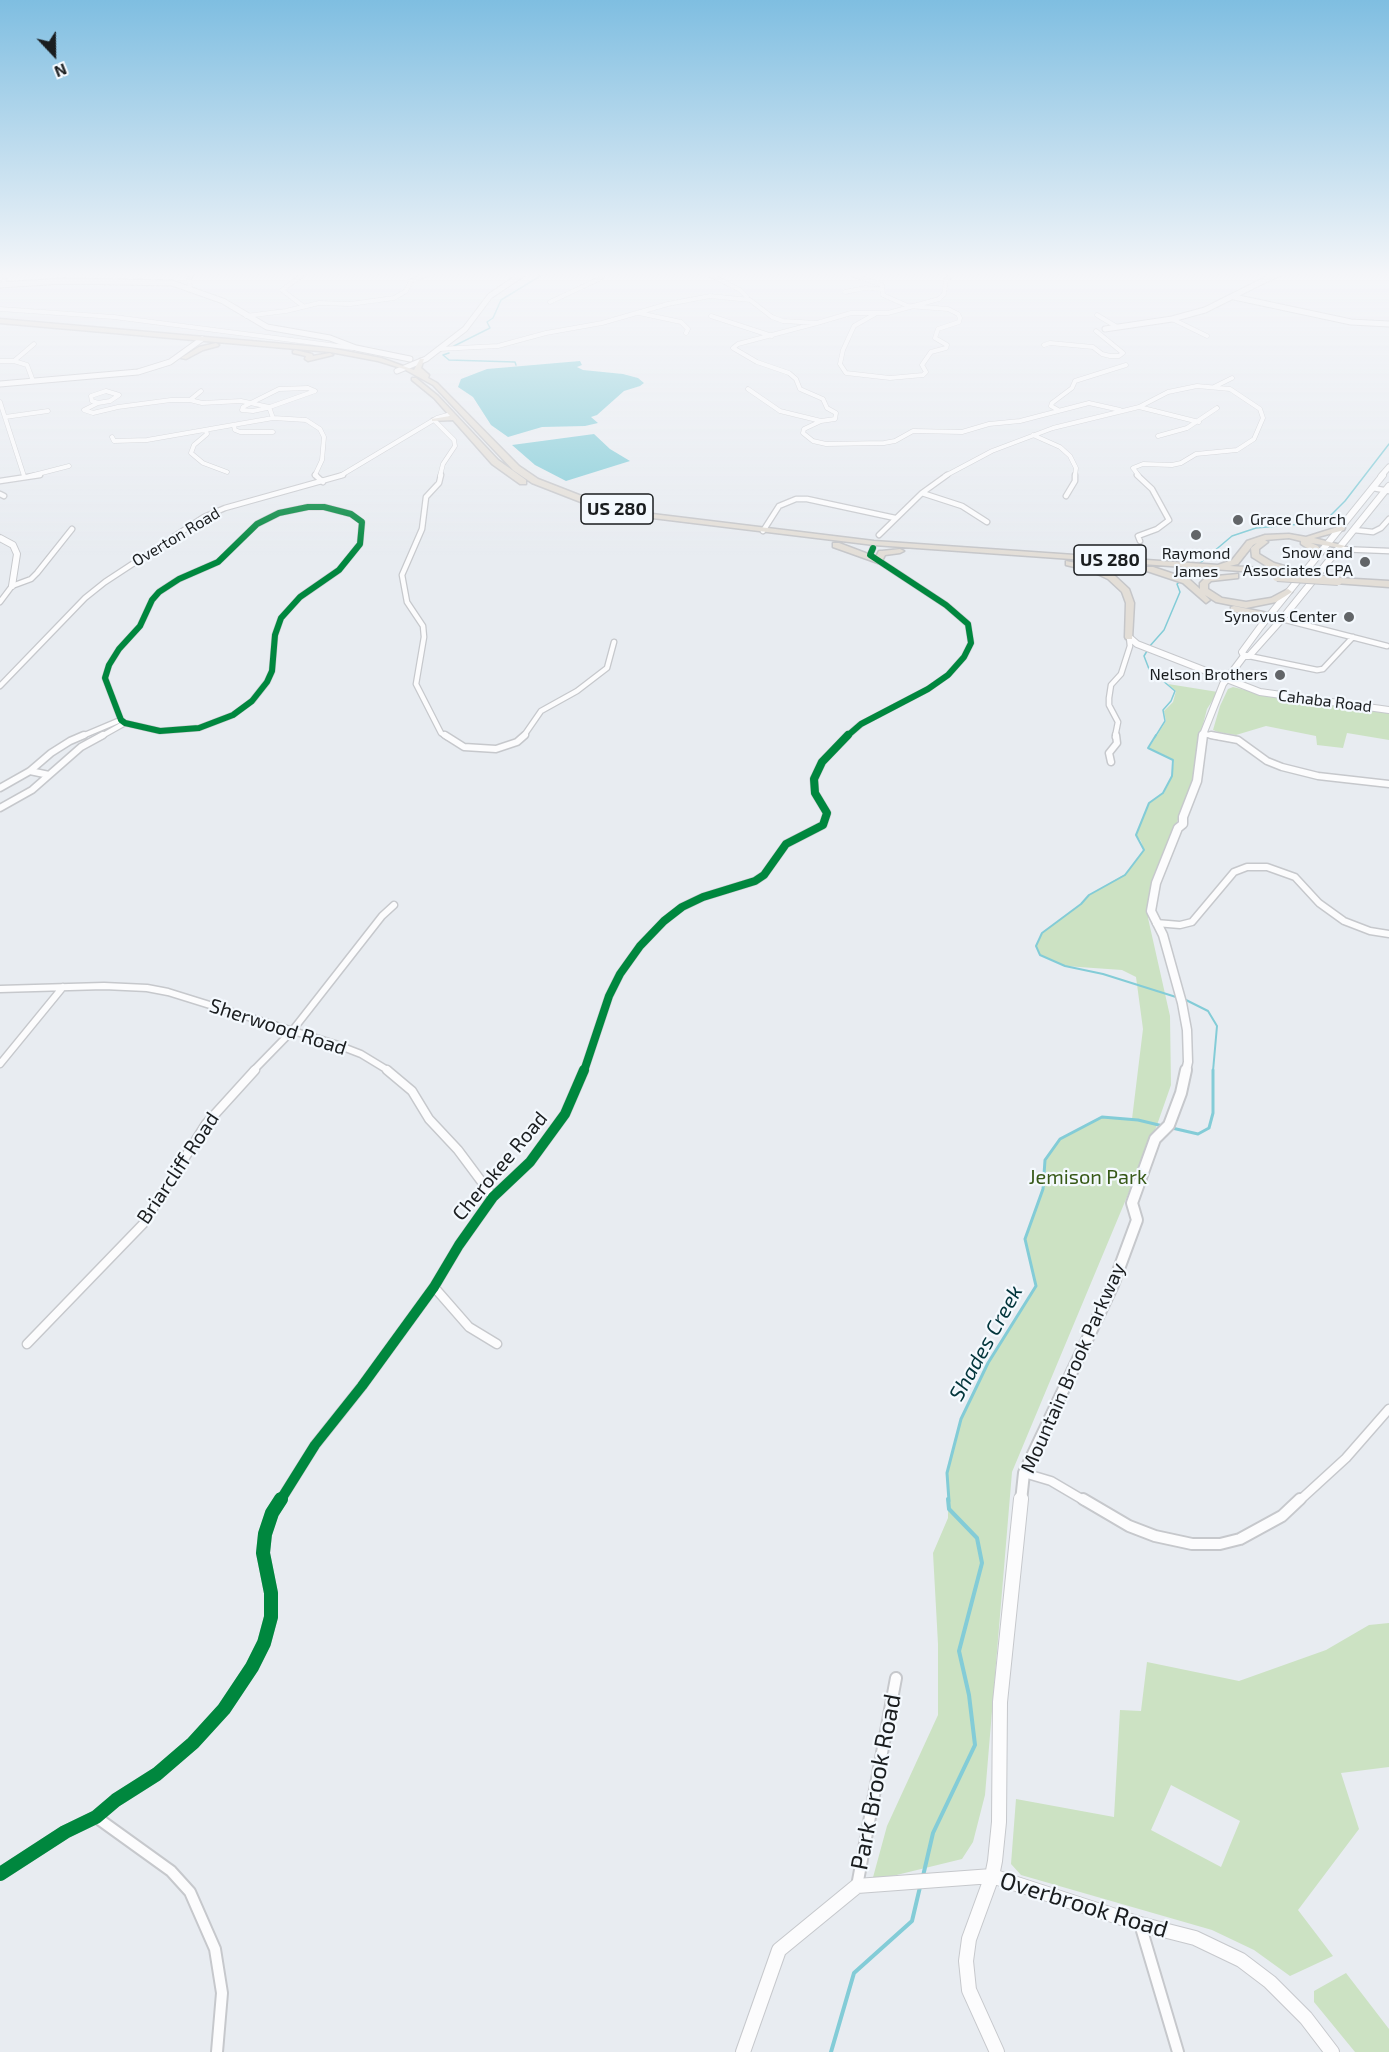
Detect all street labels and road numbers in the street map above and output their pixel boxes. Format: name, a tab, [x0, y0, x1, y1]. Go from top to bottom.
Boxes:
road number: US 280	[581, 494, 653, 524]
street label: Overton Road	[129, 503, 223, 571]
road number: US 280	[1074, 545, 1146, 575]
street label: Cahaba Road	[1277, 686, 1373, 716]
street label: Sherwood Road	[206, 994, 350, 1060]
street label: Cherokee Road	[447, 1107, 553, 1225]
street label: Briarcliff Road	[132, 1108, 224, 1228]
street label: Mountain Brook Parkway	[1016, 1259, 1130, 1477]
street label: Park Brook Road	[845, 1692, 907, 1872]
street label: Overbrook Road	[996, 1866, 1172, 1944]

